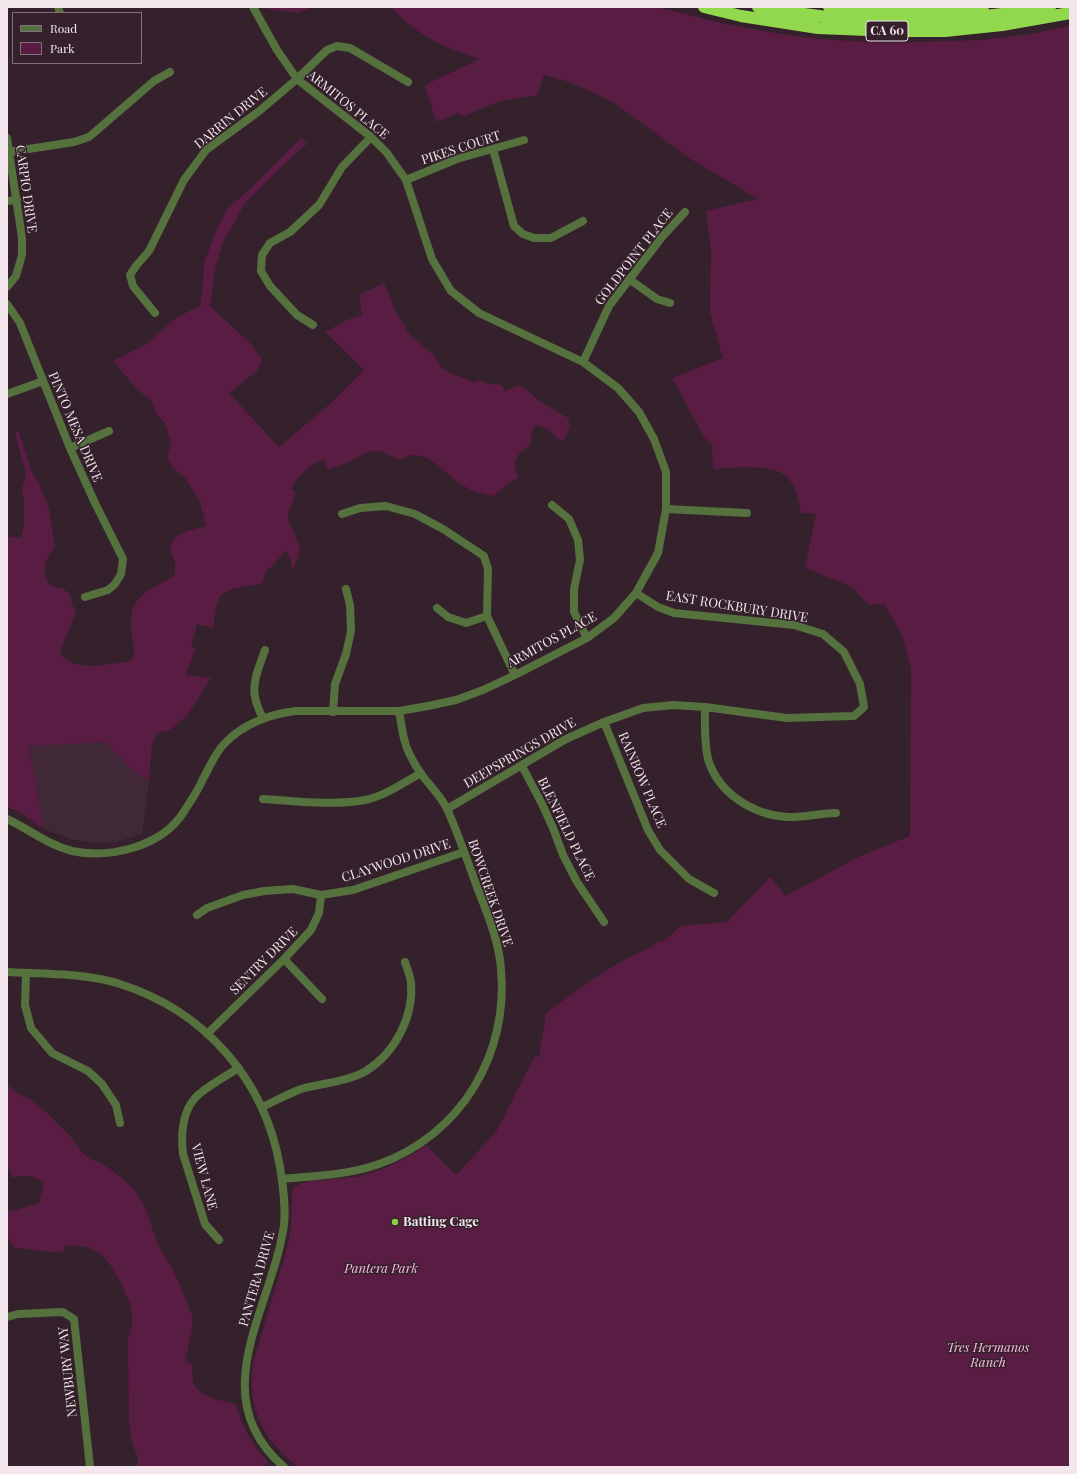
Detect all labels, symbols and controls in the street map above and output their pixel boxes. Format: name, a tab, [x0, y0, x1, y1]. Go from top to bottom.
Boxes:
legend	[12, 12, 142, 64]
text: Road	[50, 20, 77, 36]
road number: CA 60	[866, 21, 908, 41]
text: Park	[50, 40, 75, 56]
street label: ARMITOS PLACE	[304, 67, 392, 143]
street label: DARRIN DRIVE	[192, 84, 270, 152]
street label: PIKES COURT	[419, 128, 503, 168]
street label: CARPIO DRIVE	[12, 144, 40, 234]
street label: GOLDPOINT PLACE	[592, 206, 676, 308]
street label: PINTO MESA DRIVE	[45, 370, 105, 484]
street label: EAST ROCKBURY DRIVE	[665, 588, 809, 626]
street label: ARMITOS PLACE	[504, 609, 600, 671]
street label: DEEPSPRINGS DRIVE	[461, 715, 579, 791]
street label: RAINBOW PLACE	[615, 730, 669, 830]
street label: BLENFIELD PLACE	[534, 775, 598, 883]
street label: CLAYWOOD DRIVE	[340, 836, 452, 886]
street label: BOWCREEK DRIVE	[464, 837, 516, 949]
street label: SENTRY DRIVE	[227, 924, 301, 998]
street label: VIEW LANE	[188, 1142, 220, 1212]
place label: Batting Cage	[403, 1214, 479, 1230]
marker: Batting Cage	[390, 1217, 400, 1227]
street label: PANTERA DRIVE	[236, 1230, 278, 1328]
park label: Pantera Park	[344, 1261, 418, 1277]
street label: NEWBURY WAY	[56, 1326, 80, 1418]
park label: Tres Hermanos Ranch	[946, 1340, 1030, 1371]

